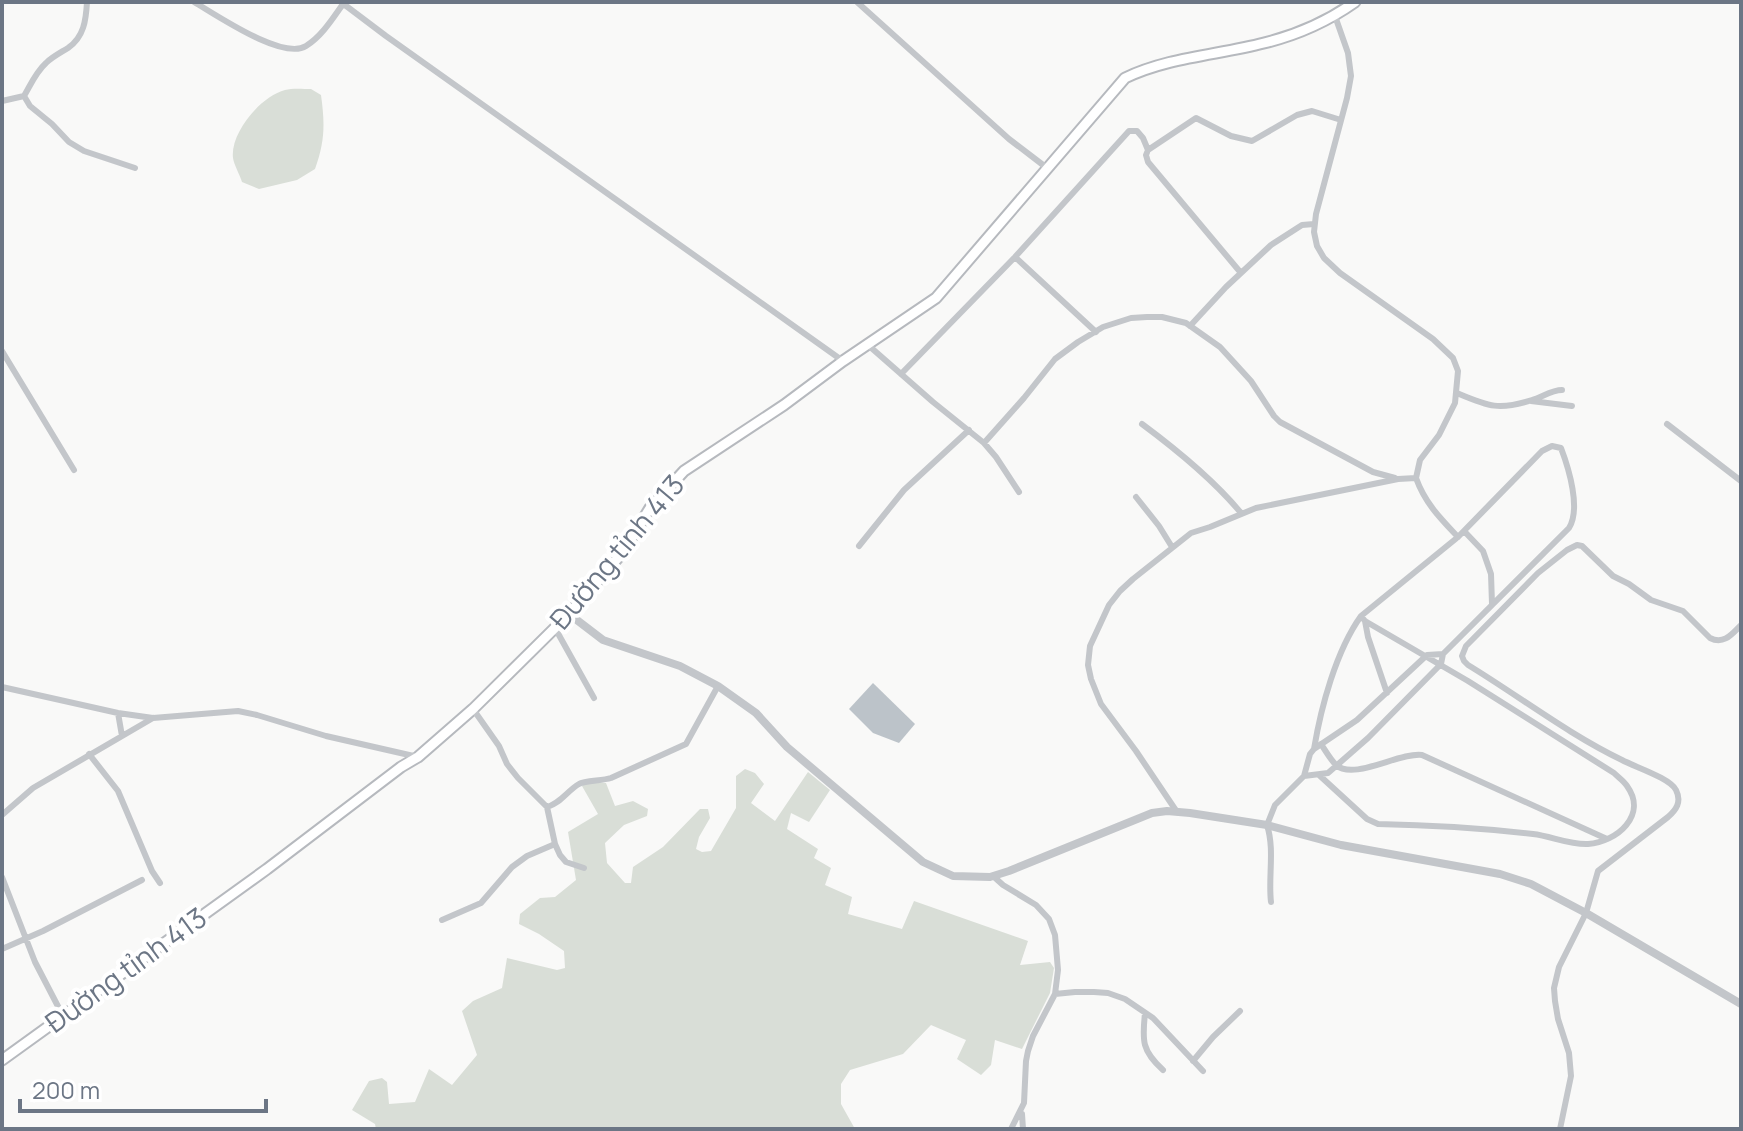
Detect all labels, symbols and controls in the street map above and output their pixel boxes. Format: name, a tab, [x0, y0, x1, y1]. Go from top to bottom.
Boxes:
street label: Đường tỉnh 413	[540, 466, 692, 637]
street label: Đường tỉnh 413	[37, 898, 214, 1041]
scale bar	[20, 1063, 266, 1113]
text: 200 m	[32, 1073, 100, 1106]

